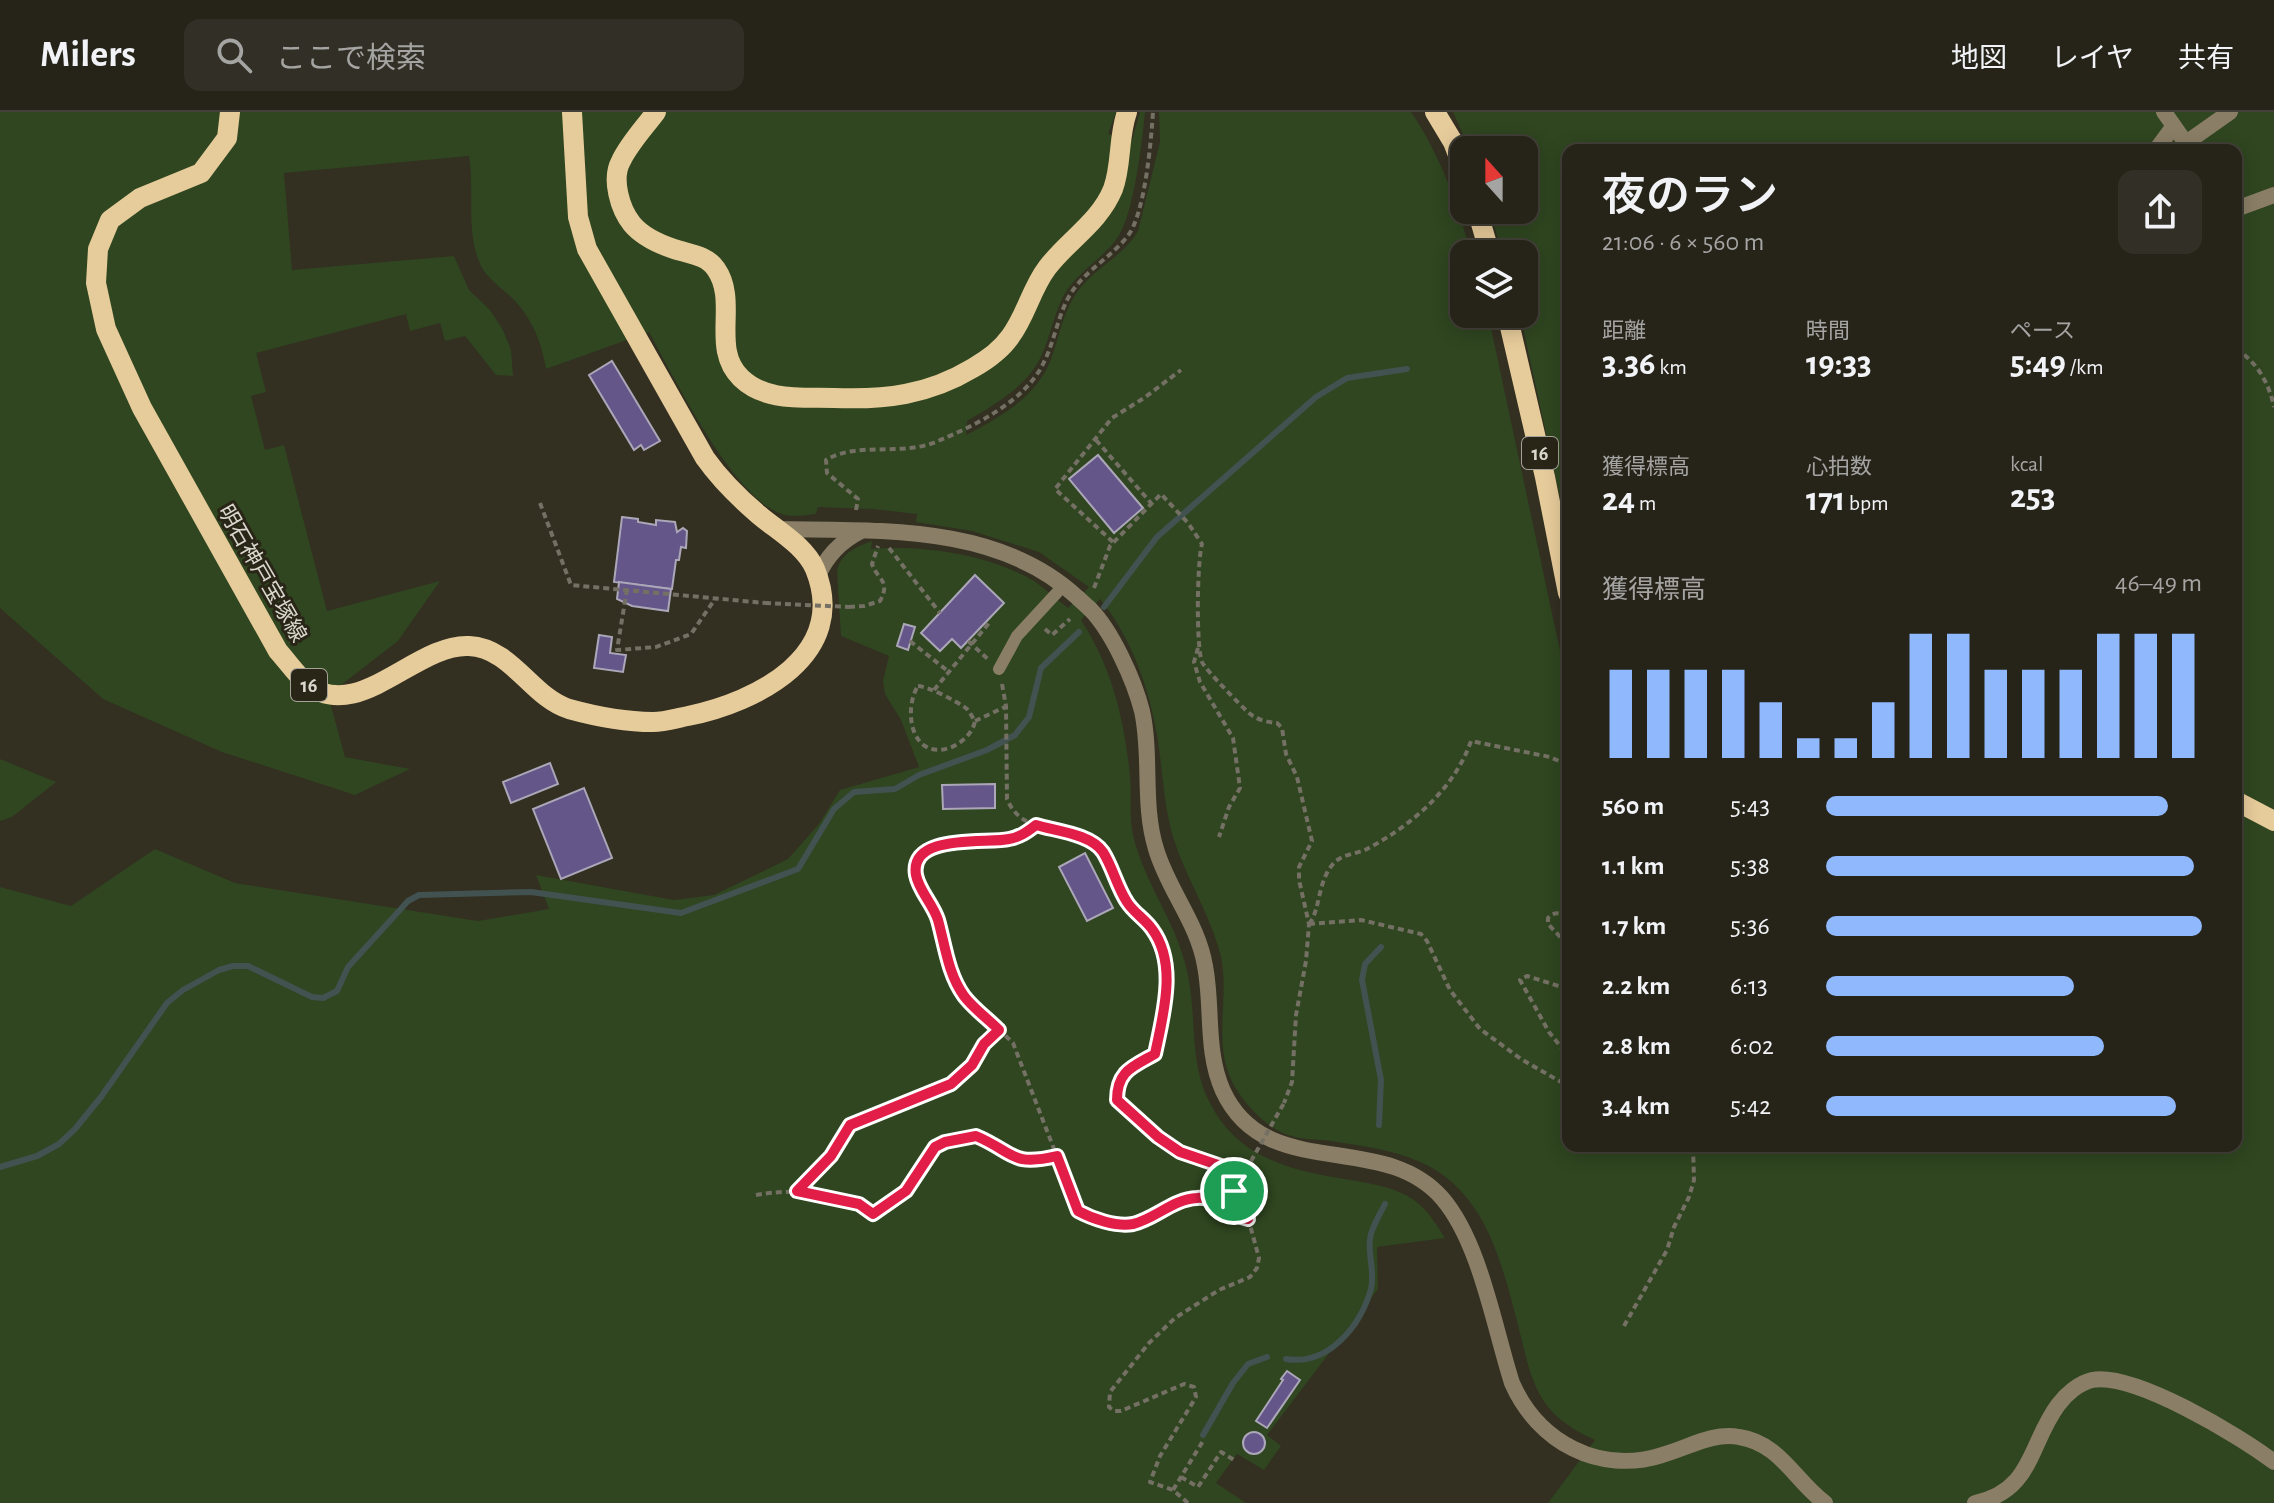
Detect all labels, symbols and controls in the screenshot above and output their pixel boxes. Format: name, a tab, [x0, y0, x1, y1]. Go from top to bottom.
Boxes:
search box	[184, 19, 744, 91]
icon: search	[212, 33, 256, 77]
text: Milers	[40, 36, 136, 74]
text: ここで検索	[276, 44, 426, 74]
text: 地図	[1951, 45, 2007, 73]
text: レイヤ	[2051, 45, 2134, 73]
text: 共有	[2178, 45, 2234, 73]
north arrow	[1450, 136, 1538, 224]
map controls	[1450, 136, 1538, 328]
button: share	[2118, 170, 2202, 254]
text: 夜のラン	[1602, 175, 1778, 219]
text: 21:06 · 6 × 560 m	[1602, 229, 1764, 255]
button: layers	[1450, 240, 1538, 328]
text: 距離	[1602, 320, 1646, 342]
text: 時間	[1806, 320, 1850, 342]
text: ペース	[2010, 320, 2075, 342]
text: 3.36	[1602, 347, 1656, 381]
text: 19:33	[1806, 347, 1872, 381]
text: 5:49	[2010, 347, 2066, 381]
text: km	[1656, 356, 1687, 378]
text: /km	[2066, 356, 2104, 378]
road number: 16	[1522, 437, 1558, 469]
text: kcal	[2010, 453, 2044, 475]
text: 獲得標高	[1602, 456, 1690, 478]
text: 心拍数	[1806, 456, 1872, 478]
text: 253	[2010, 480, 2055, 514]
text: 24	[1602, 483, 1635, 517]
text: 171	[1806, 483, 1845, 517]
text: m	[1635, 492, 1656, 514]
text: bpm	[1845, 492, 1889, 514]
street label: 明石神戸宝塚線	[214, 501, 311, 646]
text: 46–49 m	[2115, 570, 2202, 596]
text: 獲得標高	[1602, 577, 1706, 603]
road number: 16	[291, 669, 327, 701]
text: 560 m	[1602, 793, 1664, 819]
text: 5:43	[1730, 793, 1770, 819]
text: 1.1 km	[1602, 853, 1664, 879]
text: 5:38	[1730, 853, 1770, 879]
text: 1.7 km	[1602, 913, 1666, 939]
text: 5:36	[1730, 913, 1770, 939]
text: 2.2 km	[1602, 973, 1670, 999]
text: 6:13	[1730, 973, 1768, 999]
text: 2.8 km	[1602, 1033, 1671, 1059]
text: 6:02	[1730, 1033, 1774, 1059]
text: 3.4 km	[1602, 1093, 1670, 1119]
text: 5:42	[1730, 1093, 1771, 1119]
pin	[1200, 1157, 1268, 1225]
icon: arrive	[1212, 1169, 1256, 1213]

